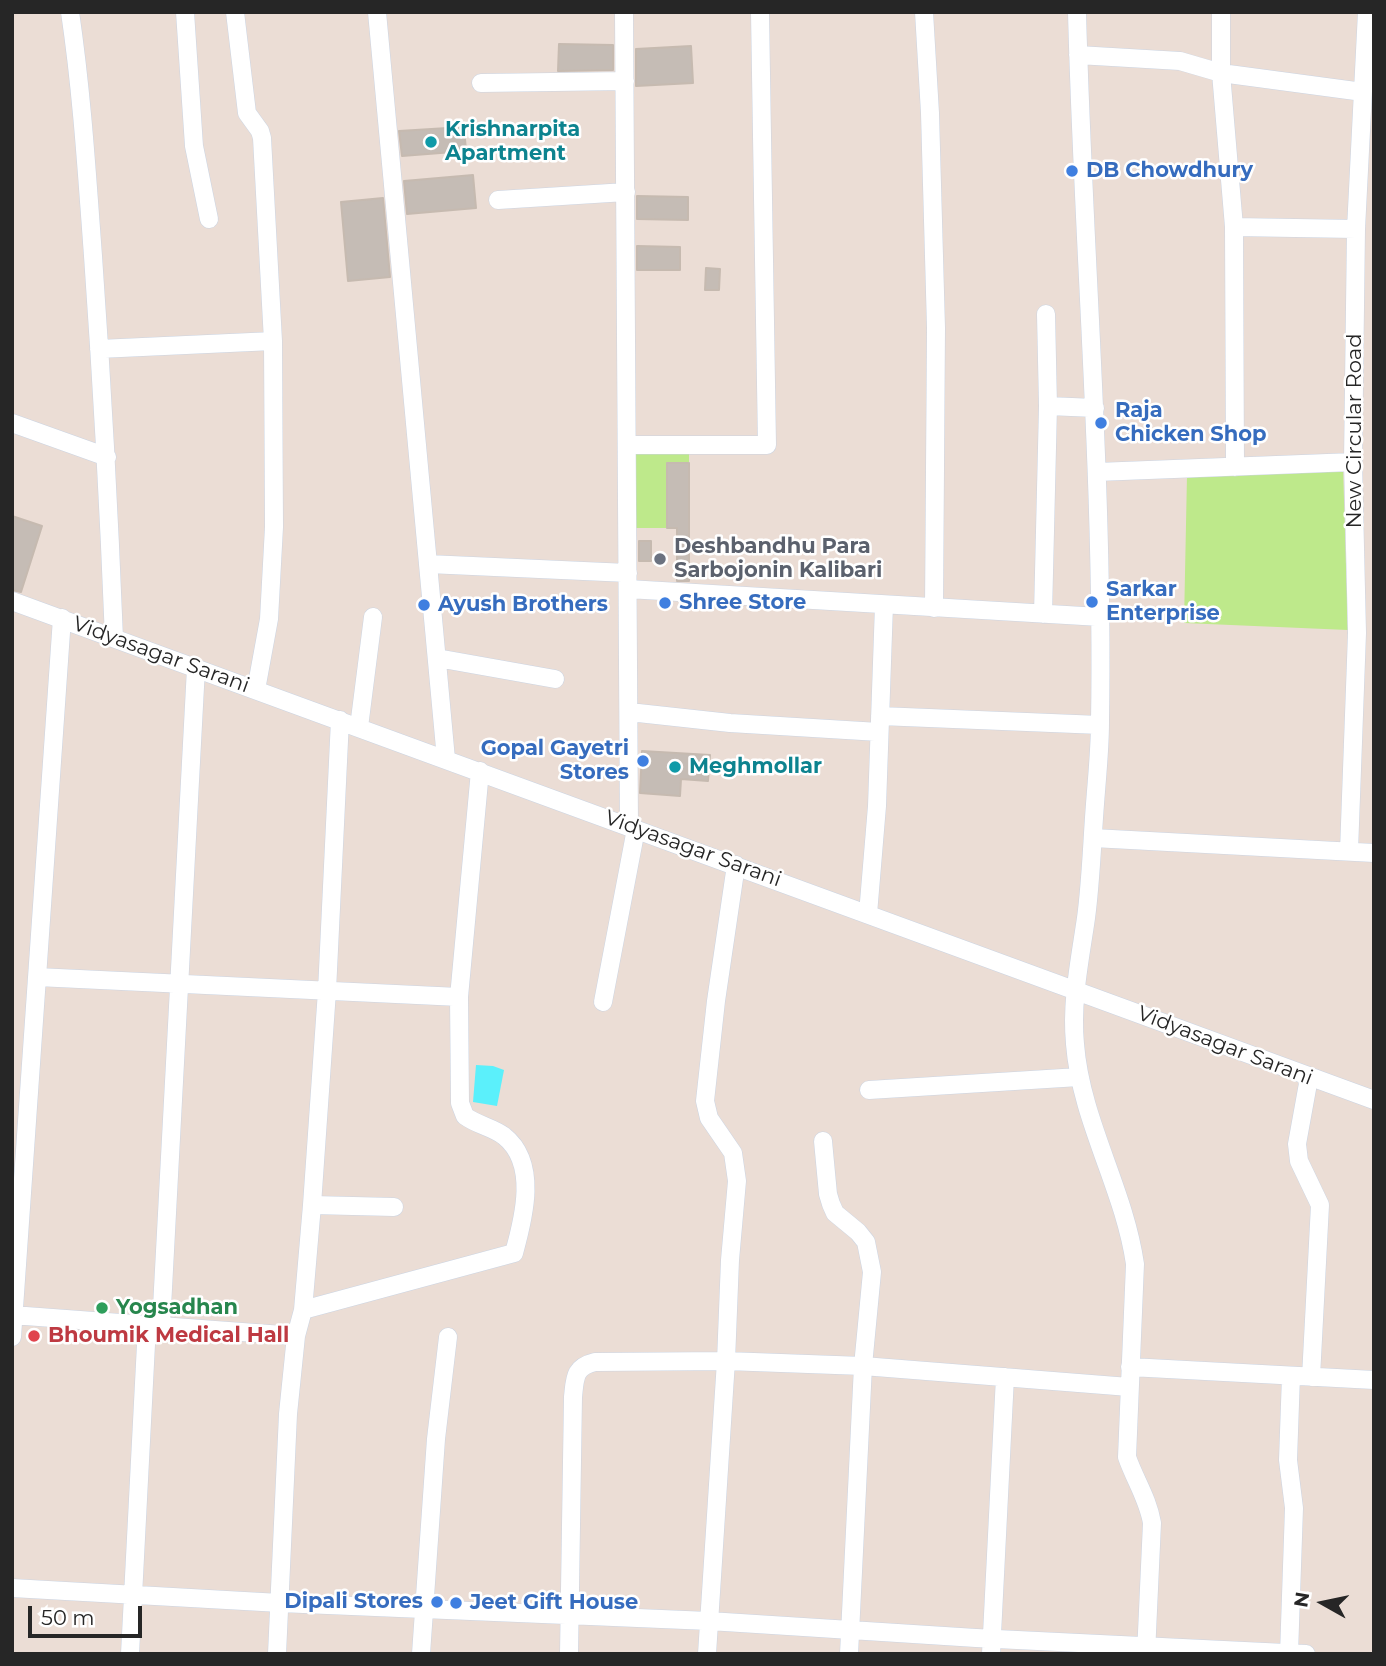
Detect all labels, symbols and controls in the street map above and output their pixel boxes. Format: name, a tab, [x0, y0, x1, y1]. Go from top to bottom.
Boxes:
place label: Krishnarpita Apartment	[445, 117, 580, 167]
marker: Krishnarpita Apartment	[423, 134, 439, 150]
place label: DB Chowdhury	[1086, 158, 1253, 184]
marker: DB Chowdhury	[1064, 163, 1080, 179]
street label: New Circular Road	[1342, 333, 1368, 529]
place label: Raja Chicken Shop	[1115, 398, 1267, 448]
marker: Raja Chicken Shop	[1093, 415, 1109, 431]
place label: Deshbandhu Para Sarbojonin Kalibari	[674, 534, 882, 584]
marker: Deshbandhu Para Sarbojonin Kalibari	[652, 551, 668, 567]
place label: Sarkar Enterprise	[1106, 577, 1220, 627]
place label: Shree Store	[679, 590, 806, 616]
place label: Ayush Brothers	[438, 592, 608, 618]
marker: Sarkar Enterprise	[1084, 594, 1100, 610]
marker: Shree Store	[657, 595, 673, 611]
marker: Ayush Brothers	[416, 597, 432, 613]
street label: Vidyasagar Sarani	[69, 611, 253, 699]
place label: Gopal Gayetri Stores	[481, 736, 629, 786]
marker: Gopal Gayetri Stores	[635, 753, 651, 769]
place label: Meghmollar	[689, 754, 822, 780]
marker: Meghmollar	[667, 759, 683, 775]
street label: Vidyasagar Sarani	[601, 805, 785, 893]
street label: Vidyasagar Sarani	[1134, 1001, 1316, 1091]
place label: Yogsadhan	[116, 1295, 238, 1321]
marker: Yogsadhan	[94, 1300, 110, 1316]
place label: Bhoumik Medical Hall	[48, 1323, 289, 1349]
marker: Bhoumik Medical Hall	[26, 1328, 42, 1344]
north arrow	[1288, 1568, 1358, 1638]
place label: Dipali Stores	[284, 1589, 423, 1615]
place label: Jeet Gift House	[470, 1590, 638, 1616]
text: N	[1289, 1590, 1314, 1609]
scale bar	[32, 1592, 145, 1636]
marker: Dipali Stores	[429, 1594, 445, 1610]
marker: Jeet Gift House	[448, 1595, 464, 1611]
text: 50 m	[41, 1605, 95, 1630]

